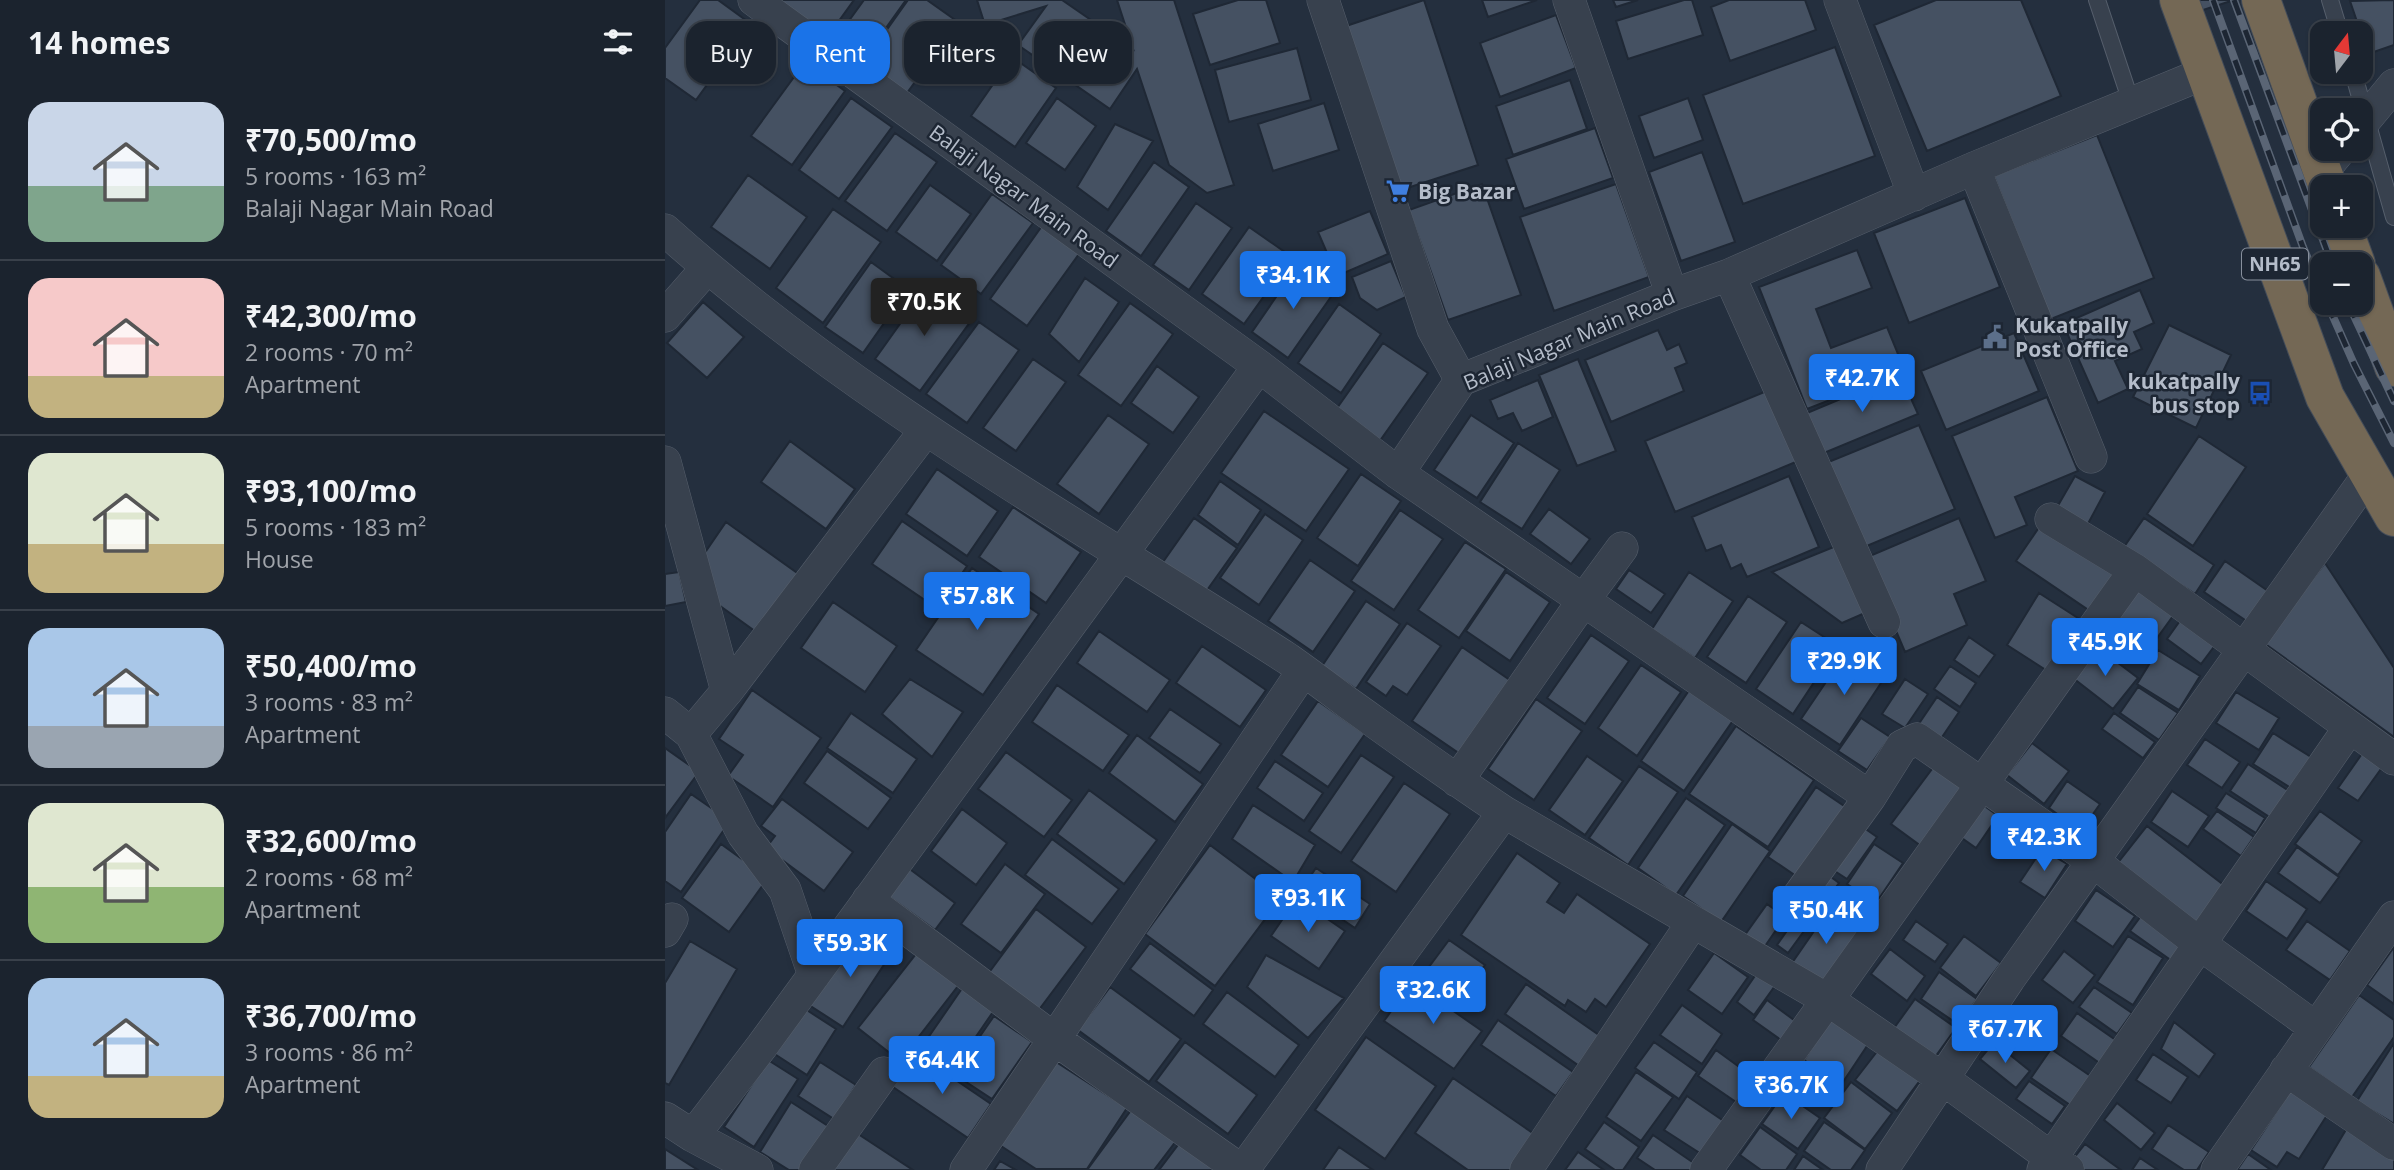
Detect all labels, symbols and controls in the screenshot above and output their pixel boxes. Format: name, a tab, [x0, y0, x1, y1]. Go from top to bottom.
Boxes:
chip: Buy	[686, 21, 776, 84]
chip: Rent	[790, 21, 890, 84]
chip: Filters	[904, 21, 1020, 84]
chip: New	[1034, 21, 1132, 84]
north arrow	[2310, 21, 2373, 84]
map controls	[2310, 21, 2373, 315]
text: 14 homes	[28, 22, 171, 63]
icon: filters	[599, 23, 637, 61]
button: locate	[2310, 98, 2373, 161]
street label: Balaji Nagar Main Road	[924, 118, 1124, 274]
text: ₹70,500/mo	[245, 119, 417, 160]
icon: home	[84, 130, 168, 214]
text: 5 rooms · 163 m²	[245, 160, 426, 192]
button: +	[2310, 175, 2373, 238]
supermarket icon: Big Bazar	[1384, 177, 1412, 205]
place label: Big Bazar	[1418, 177, 1516, 205]
text: Balaji Nagar Main Road	[245, 192, 494, 224]
road number: NH65	[2242, 248, 2308, 280]
pin: ₹34.1K	[1236, 252, 1350, 311]
button: −	[2310, 252, 2373, 315]
text: ₹34.1K	[1256, 258, 1330, 290]
pin: ₹70.5K	[867, 278, 981, 338]
street label: Balaji Nagar Main Road	[1459, 282, 1679, 396]
text: ₹70.5K	[887, 285, 961, 317]
text: ₹42,300/mo	[245, 295, 417, 336]
icon: home	[84, 306, 168, 390]
place label: Kukatpally Post Office	[2015, 311, 2129, 363]
public building icon: Kukatpally Post Office	[1981, 323, 2009, 351]
text: 2 rooms · 70 m²	[245, 336, 413, 368]
pin: ₹42.7K	[1805, 354, 1919, 414]
text: ₹42.7K	[1825, 361, 1899, 393]
place label: kukatpally bus stop	[2128, 367, 2240, 419]
text: Apartment	[245, 368, 361, 400]
bus stop icon: kukatpally bus stop	[2246, 379, 2274, 407]
text: ₹93,100/mo	[245, 470, 417, 511]
icon: home	[84, 481, 168, 565]
text: 5 rooms · 183 m²	[245, 511, 426, 543]
text: House	[245, 543, 314, 575]
pin: ₹57.8K	[920, 572, 1034, 632]
text: ₹57.8K	[940, 579, 1014, 611]
pin: ₹45.9K	[2048, 618, 2162, 678]
text: ₹45.9K	[2068, 625, 2142, 657]
pin: ₹29.9K	[1787, 638, 1901, 697]
text: ₹29.9K	[1807, 644, 1881, 676]
text: ₹50,400/mo	[245, 645, 417, 686]
icon: home	[84, 656, 168, 740]
text: 3 rooms · 83 m²	[245, 686, 413, 718]
text: Apartment	[245, 718, 361, 750]
pin: ₹42.3K	[1987, 814, 2101, 873]
text: ₹32,600/mo	[245, 820, 417, 861]
text: ₹42.3K	[2007, 820, 2081, 852]
icon: home	[84, 831, 168, 915]
text: 2 rooms · 68 m²	[245, 861, 413, 893]
pin: ₹93.1K	[1251, 874, 1365, 934]
text: ₹93.1K	[1271, 881, 1345, 913]
pin: ₹50.4K	[1769, 886, 1883, 946]
text: Apartment	[245, 893, 361, 925]
text: ₹50.4K	[1789, 893, 1863, 925]
pin: ₹59.3K	[793, 920, 907, 979]
text: ₹59.3K	[813, 926, 887, 958]
pin: ₹32.6K	[1376, 967, 1490, 1026]
text: ₹32.6K	[1396, 973, 1470, 1005]
text: ₹36,700/mo	[245, 995, 417, 1036]
icon: home	[84, 1006, 168, 1090]
pin: ₹67.7K	[1948, 1006, 2062, 1065]
text: ₹67.7K	[1968, 1012, 2042, 1044]
text: 3 rooms · 86 m²	[245, 1036, 413, 1068]
pin: ₹64.4K	[885, 1036, 999, 1096]
text: ₹64.4K	[905, 1043, 979, 1075]
pin: ₹36.7K	[1734, 1062, 1848, 1121]
text: Apartment	[245, 1068, 361, 1100]
text: ₹36.7K	[1754, 1068, 1828, 1100]

